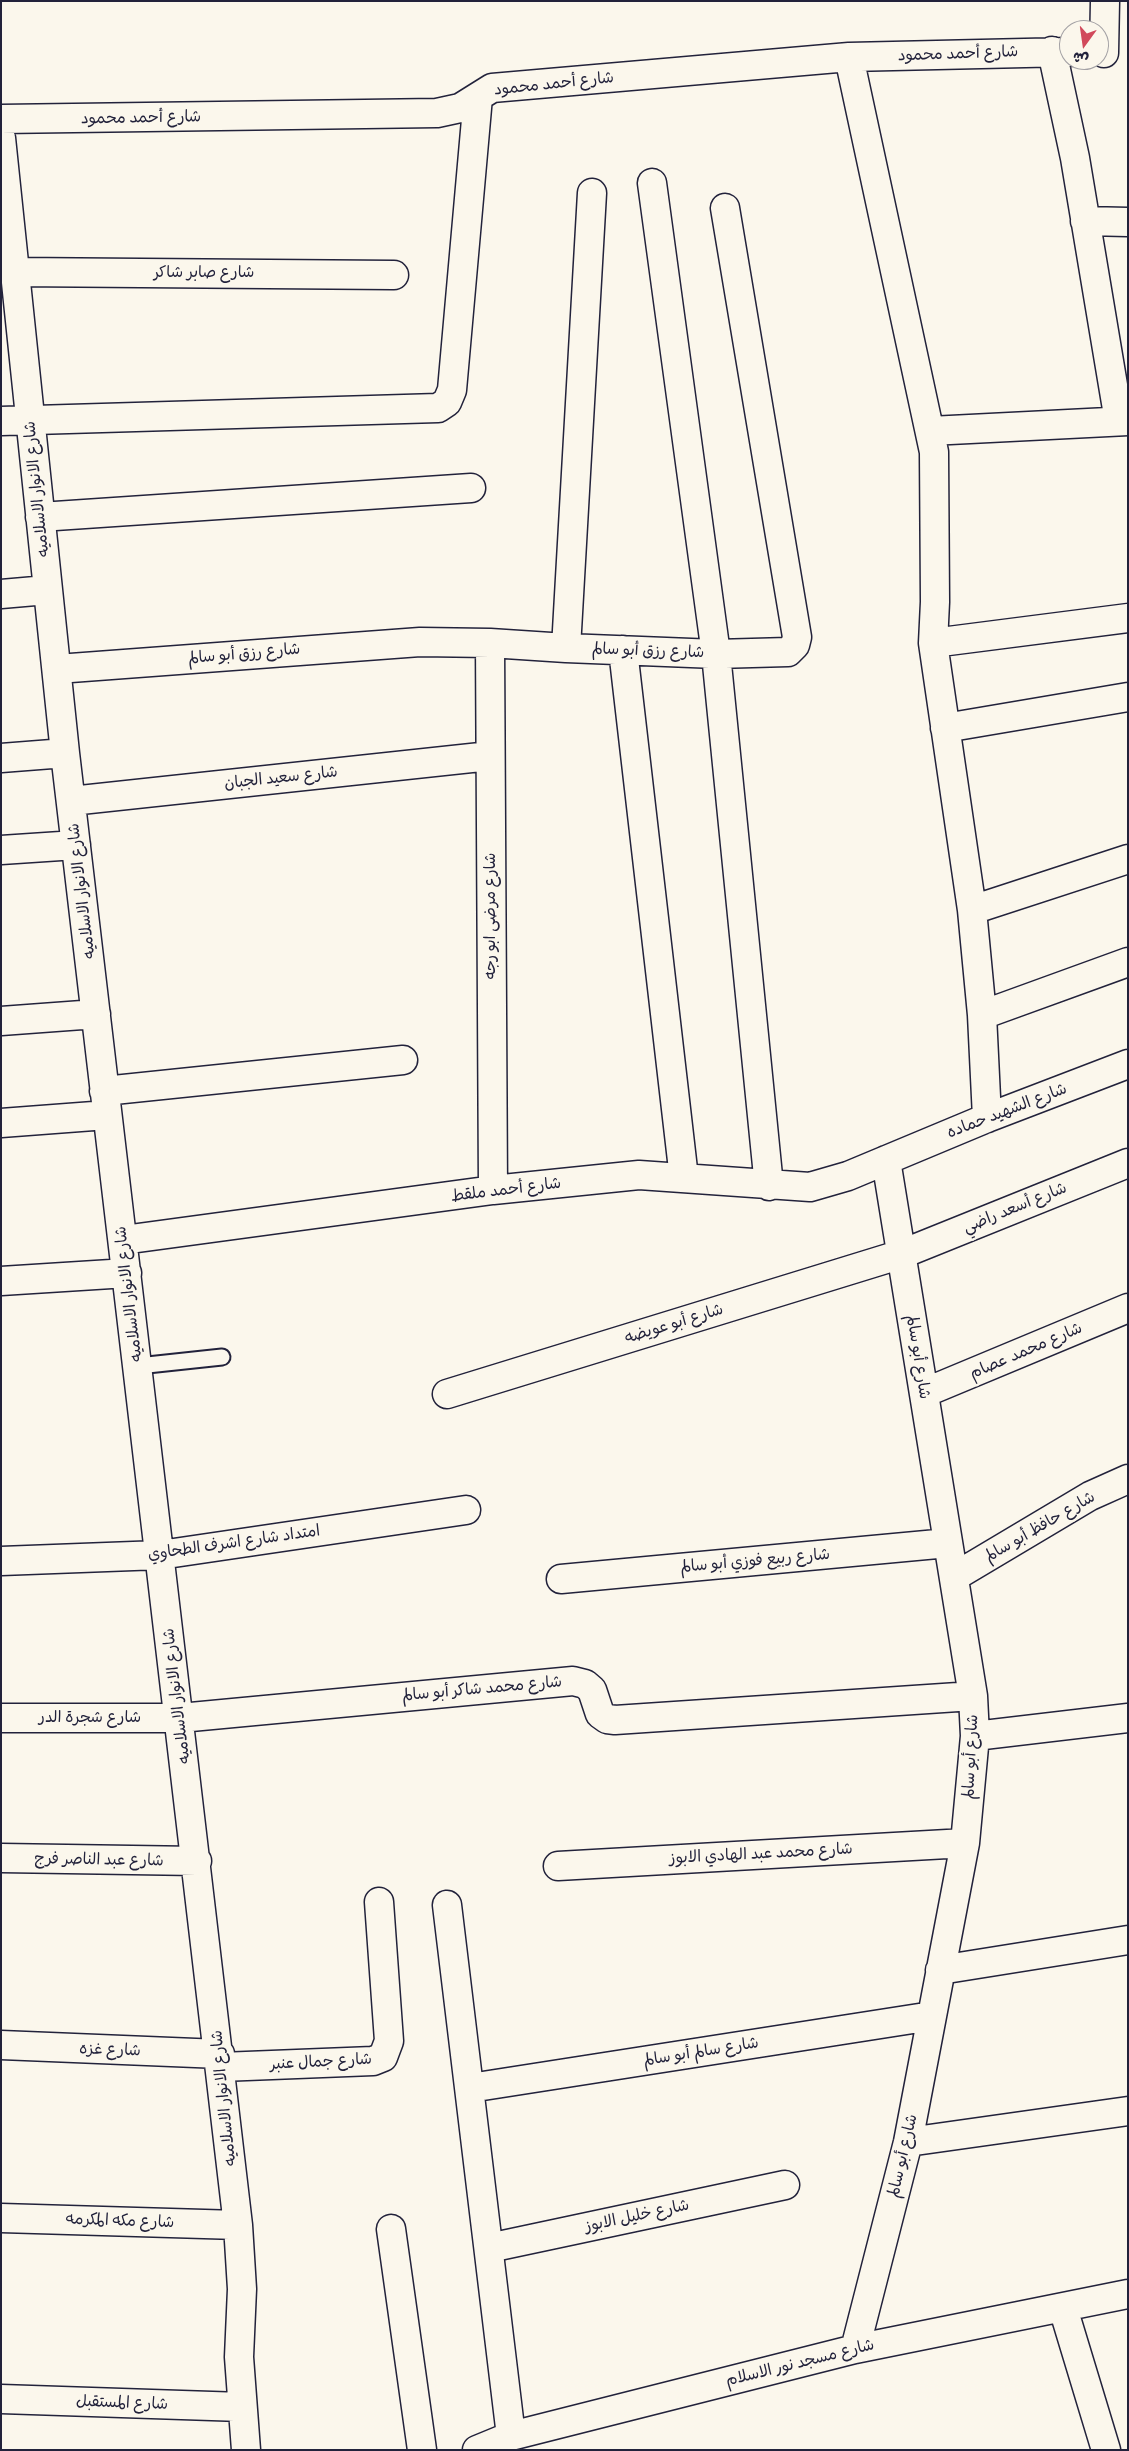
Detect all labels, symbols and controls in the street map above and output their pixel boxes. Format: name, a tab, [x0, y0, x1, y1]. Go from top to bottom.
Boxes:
north arrow	[1059, 20, 1109, 70]
street label: شارع أحمد محمود	[898, 42, 1018, 66]
text: ش	[1071, 48, 1090, 70]
street label: شارع أحمد محمود	[493, 68, 615, 100]
street label: شارع أحمد محمود	[81, 107, 201, 129]
street label: شارع صابر شاكر	[154, 263, 254, 283]
street label: شارع الانوار الاسلاميه	[20, 420, 54, 558]
street label: شارع رزق أبو سالم	[591, 639, 705, 663]
street label: شارع رزق أبو سالم	[187, 640, 301, 668]
street label: شارع سعيد الجبان	[223, 762, 339, 794]
street label: شارع الانوار الاسلاميه	[64, 822, 100, 960]
street label: شارع مرضى ابو رجه	[481, 853, 501, 979]
street label: شارع الشهيد حماده	[944, 1079, 1070, 1143]
street label: شارع أحمد ملقط	[450, 1174, 562, 1206]
street label: شارع أسعد راضي	[960, 1178, 1070, 1238]
street label: شارع الانوار الاسلاميه	[111, 1225, 147, 1363]
street label: شارع أبو عويضه	[622, 1300, 726, 1348]
street label: شارع أبو سالم	[902, 1313, 934, 1401]
street label: شارع محمد عصام	[967, 1319, 1085, 1383]
street label: شارع حافظ أبو سالم	[981, 1488, 1099, 1566]
street label: امتداد شارع اشرف الطحاوي	[147, 1521, 321, 1565]
street label: شارع ربيع فوزي أبو سالم	[679, 1545, 831, 1577]
street label: شارع الانوار الاسلاميه	[159, 1627, 195, 1765]
street label: شارع محمد شاكر أبو سالم	[401, 1672, 563, 1706]
street label: شارع شجرة الدر	[39, 1708, 141, 1728]
street label: شارع أبو سالم	[959, 1714, 983, 1800]
street label: شارع محمد عبد الهادي الابوز	[669, 1840, 853, 1868]
street label: شارع عبد الناصر فرج	[34, 1849, 164, 1871]
street label: شارع الانوار الاسلاميه	[207, 2029, 241, 2167]
street label: شارع سالم أبو سالم	[642, 2033, 760, 2071]
street label: شارع غزه	[79, 2039, 141, 2061]
street label: شارع جمال عنبر	[270, 2050, 372, 2074]
street label: شارع أبو سالم	[884, 2112, 922, 2200]
street label: شارع خليل الابوز	[583, 2196, 691, 2236]
street label: شارع مكه المكرمه	[65, 2210, 175, 2232]
street label: شارع مسجد نور الاسلام	[724, 2335, 876, 2391]
street label: شارع المستقبل	[76, 2392, 168, 2414]

